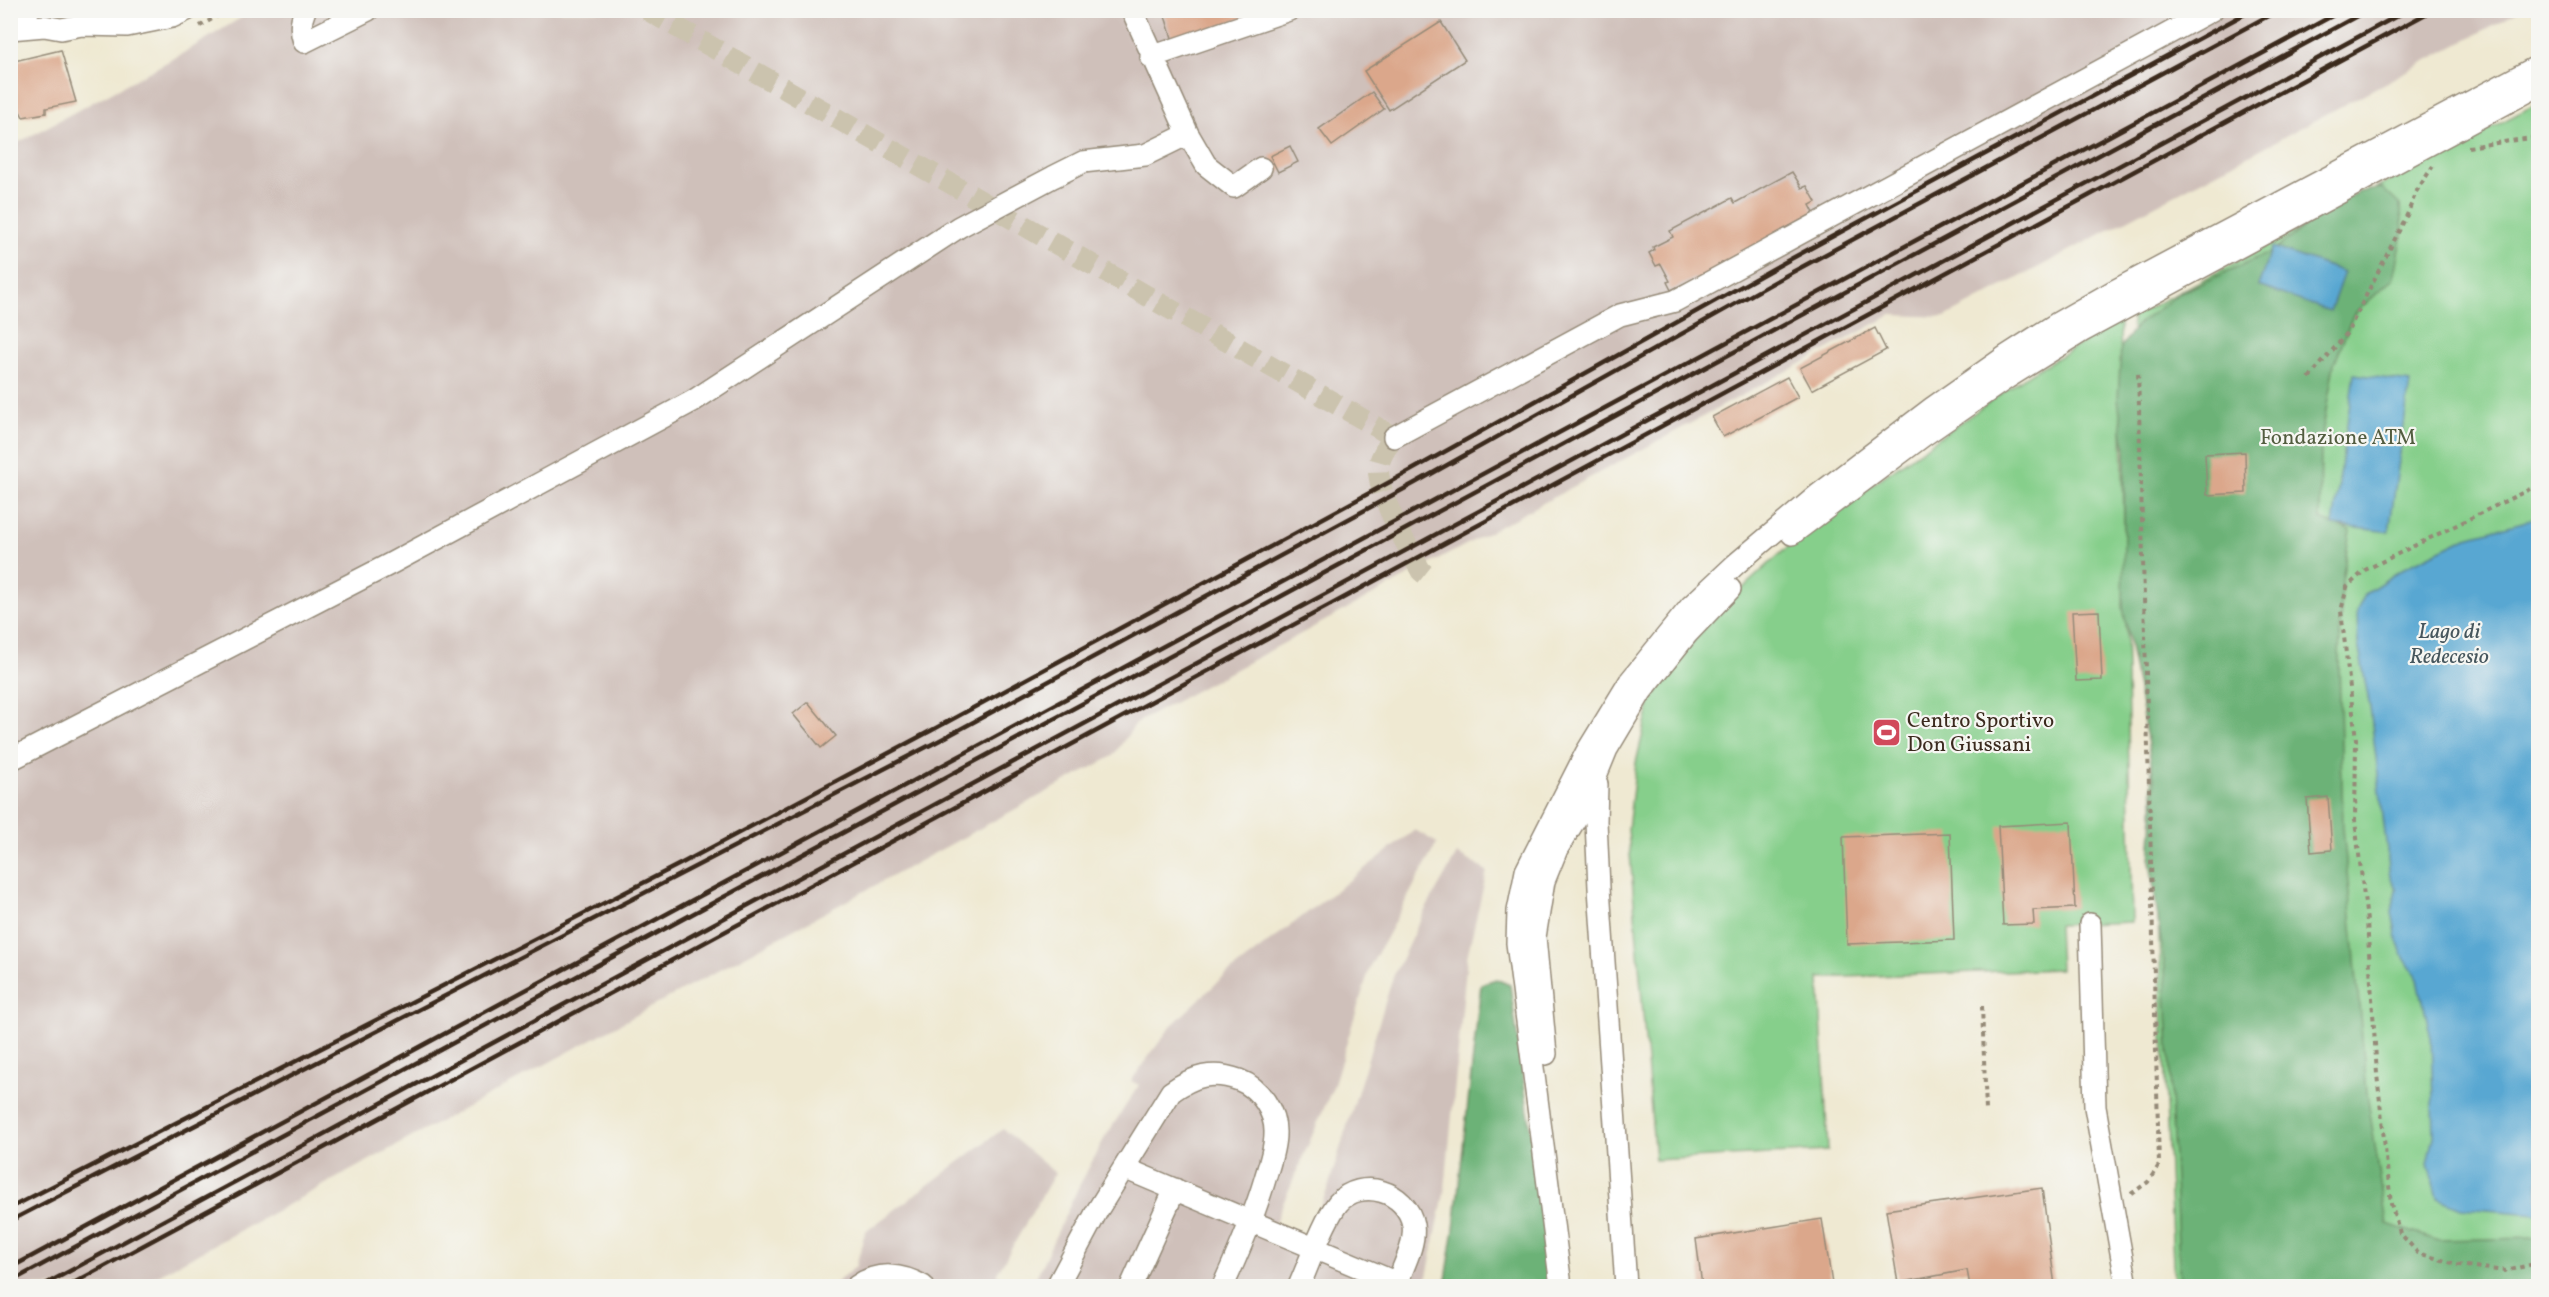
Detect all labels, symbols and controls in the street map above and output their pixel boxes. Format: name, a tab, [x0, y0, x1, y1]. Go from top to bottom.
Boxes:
park label: Fondazione ATM	[2260, 424, 2416, 453]
water label: Lago di Redecesio	[2409, 617, 2489, 673]
place label: Centro Sportivo Don Giussani	[1907, 707, 2054, 760]
sports icon: Centro Sportivo Don Giussani	[1870, 717, 1902, 749]

